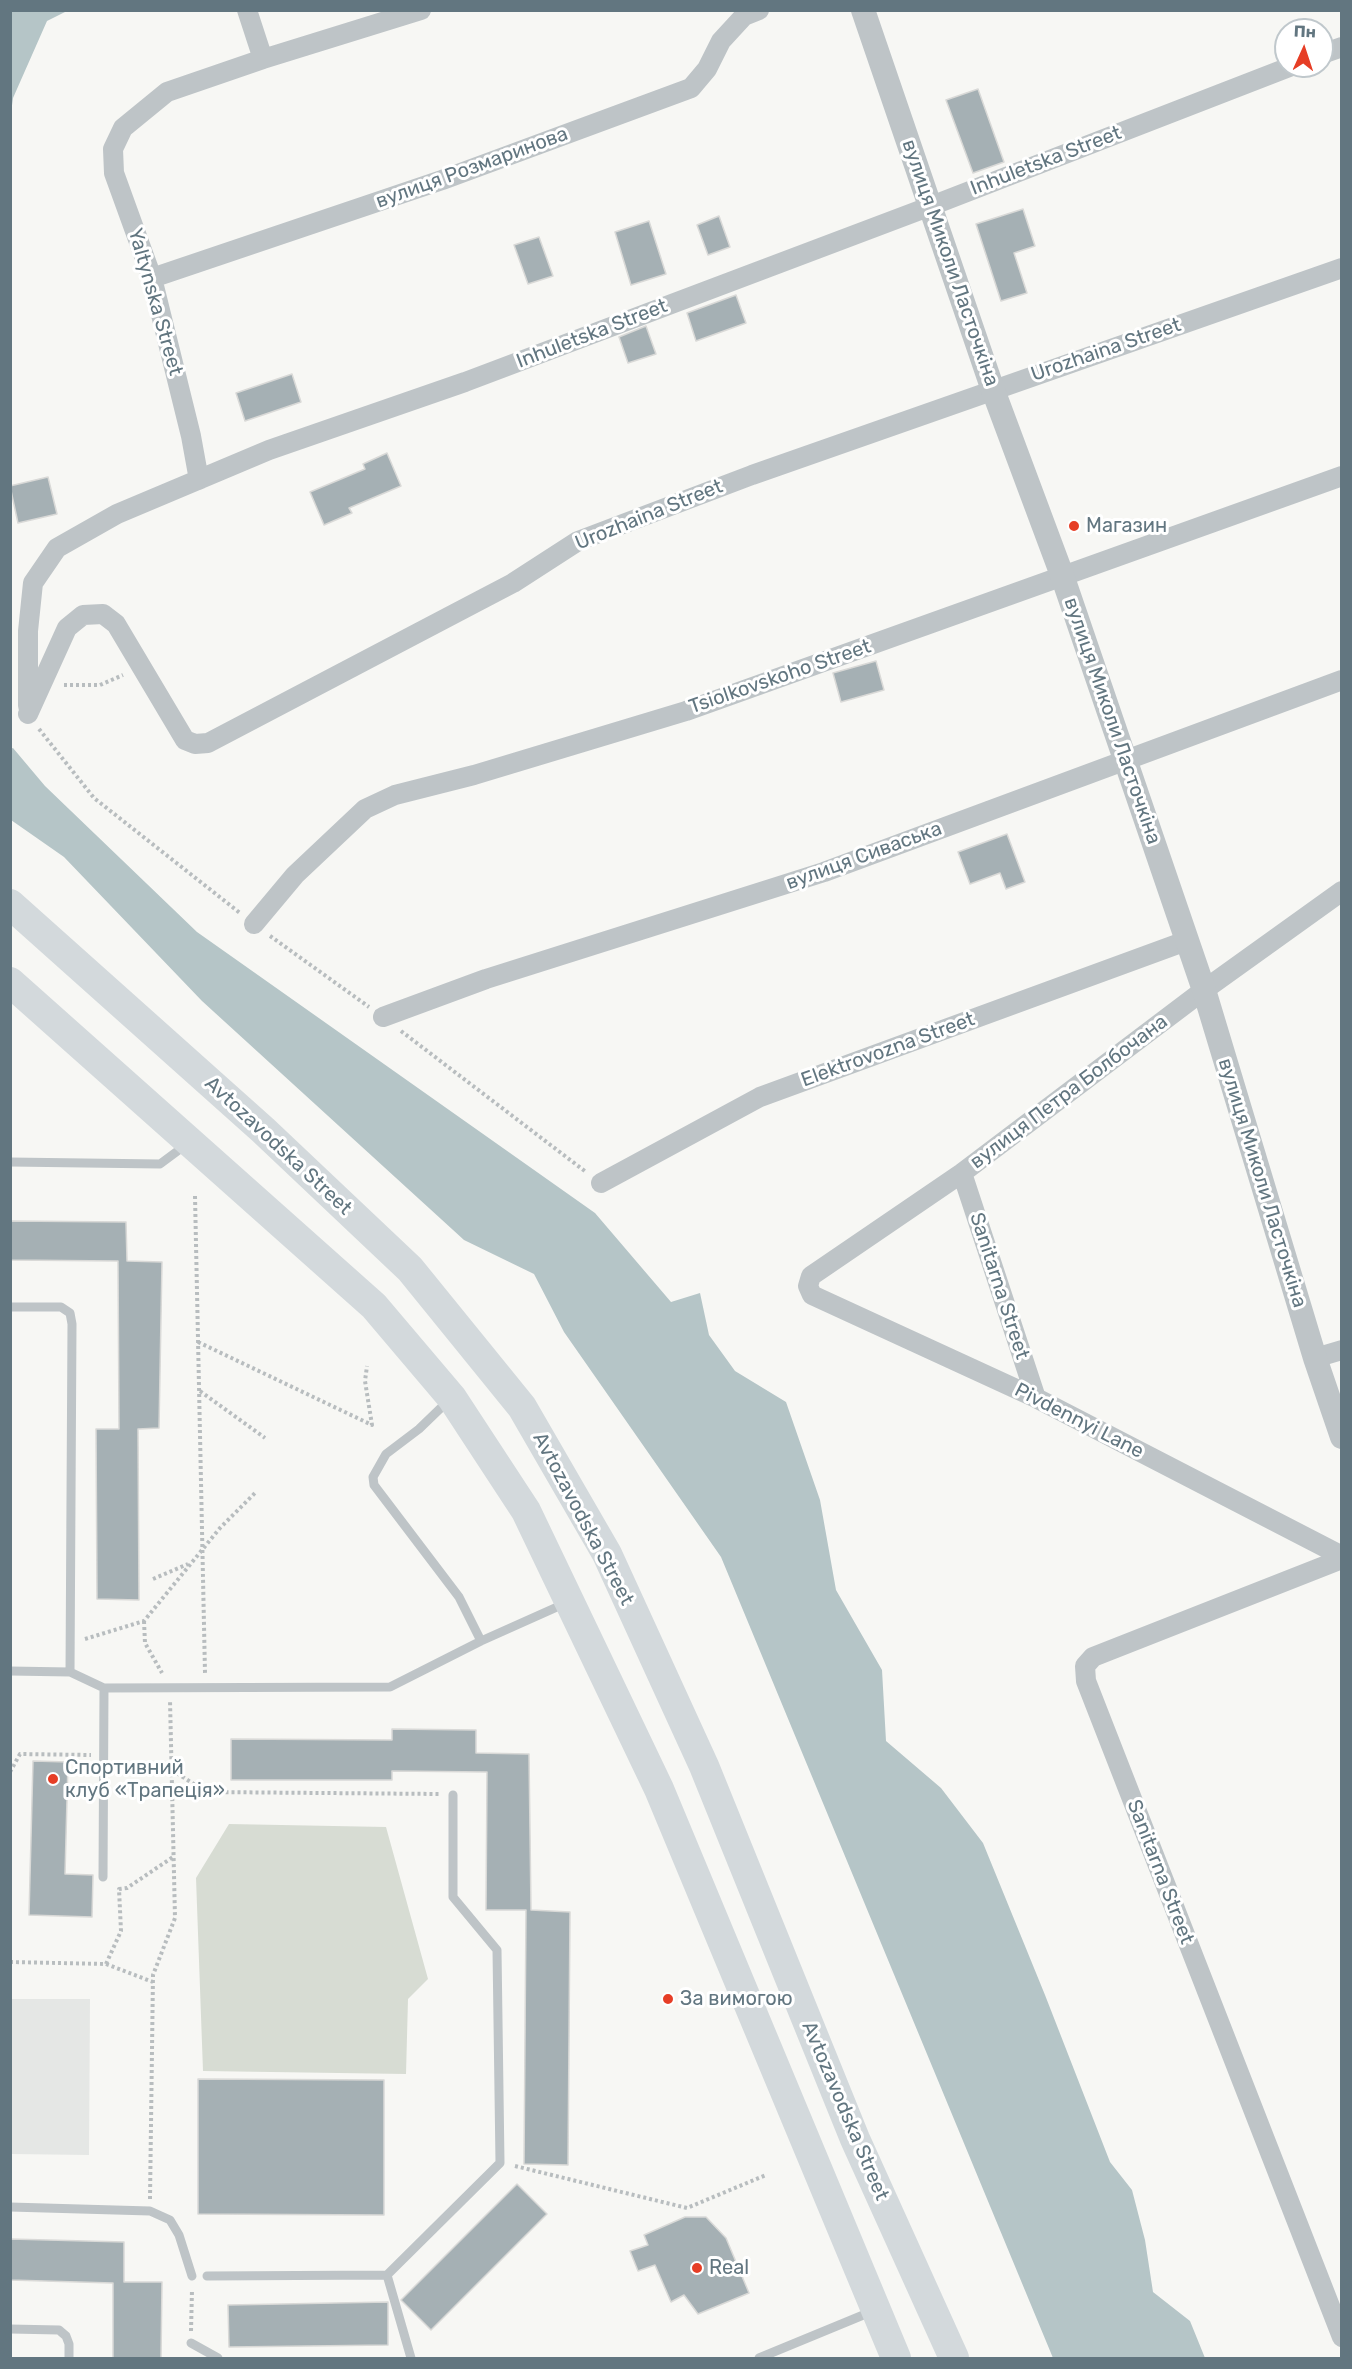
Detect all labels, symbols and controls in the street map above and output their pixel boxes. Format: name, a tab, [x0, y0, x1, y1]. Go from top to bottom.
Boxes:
north arrow	[1274, 18, 1334, 78]
text: Пн	[1293, 21, 1316, 42]
street label: Inhuletska Street	[967, 121, 1125, 201]
street label: вулиця Розмаринова	[373, 122, 571, 214]
street label: вулиця Миколи Ласточкіна	[896, 136, 1004, 390]
street label: Yaltynska Street	[123, 226, 187, 378]
street label: Inhuletska Street	[513, 294, 671, 374]
street label: Urozhaina Street	[1028, 313, 1184, 387]
street label: Urozhaina Street	[572, 474, 726, 556]
place label: Магазин	[1086, 514, 1167, 538]
marker: Магазин	[1067, 519, 1081, 533]
street label: вулиця Миколи Ласточкіна	[1058, 594, 1166, 848]
street label: Tsiolkovskoho Street	[686, 635, 874, 719]
street label: вулиця Сиваська	[783, 817, 945, 895]
street label: Elektrovozna Street	[798, 1007, 978, 1093]
street label: вулиця Петра Болбочана	[965, 1010, 1173, 1174]
street label: вулиця Миколи Ласточкіна	[1213, 1055, 1311, 1311]
street label: Avtozavodska Street	[200, 1072, 356, 1220]
street label: Sanitarna Street	[964, 1210, 1034, 1362]
street label: Pivdennyi Lane	[1010, 1378, 1148, 1464]
street label: Avtozavodska Street	[527, 1429, 639, 1609]
place label: Спортивний клуб «Трапеція»	[65, 1756, 225, 1803]
marker: Спортивний клуб «Трапеція»	[46, 1772, 60, 1786]
street label: Sanitarna Street	[1121, 1796, 1199, 1948]
place label: За вимогою	[680, 1987, 793, 2011]
marker: За вимогою	[661, 1992, 675, 2006]
street label: Avtozavodska Street	[796, 2018, 894, 2204]
place label: Real	[709, 2256, 749, 2280]
marker: Real	[690, 2261, 704, 2275]

